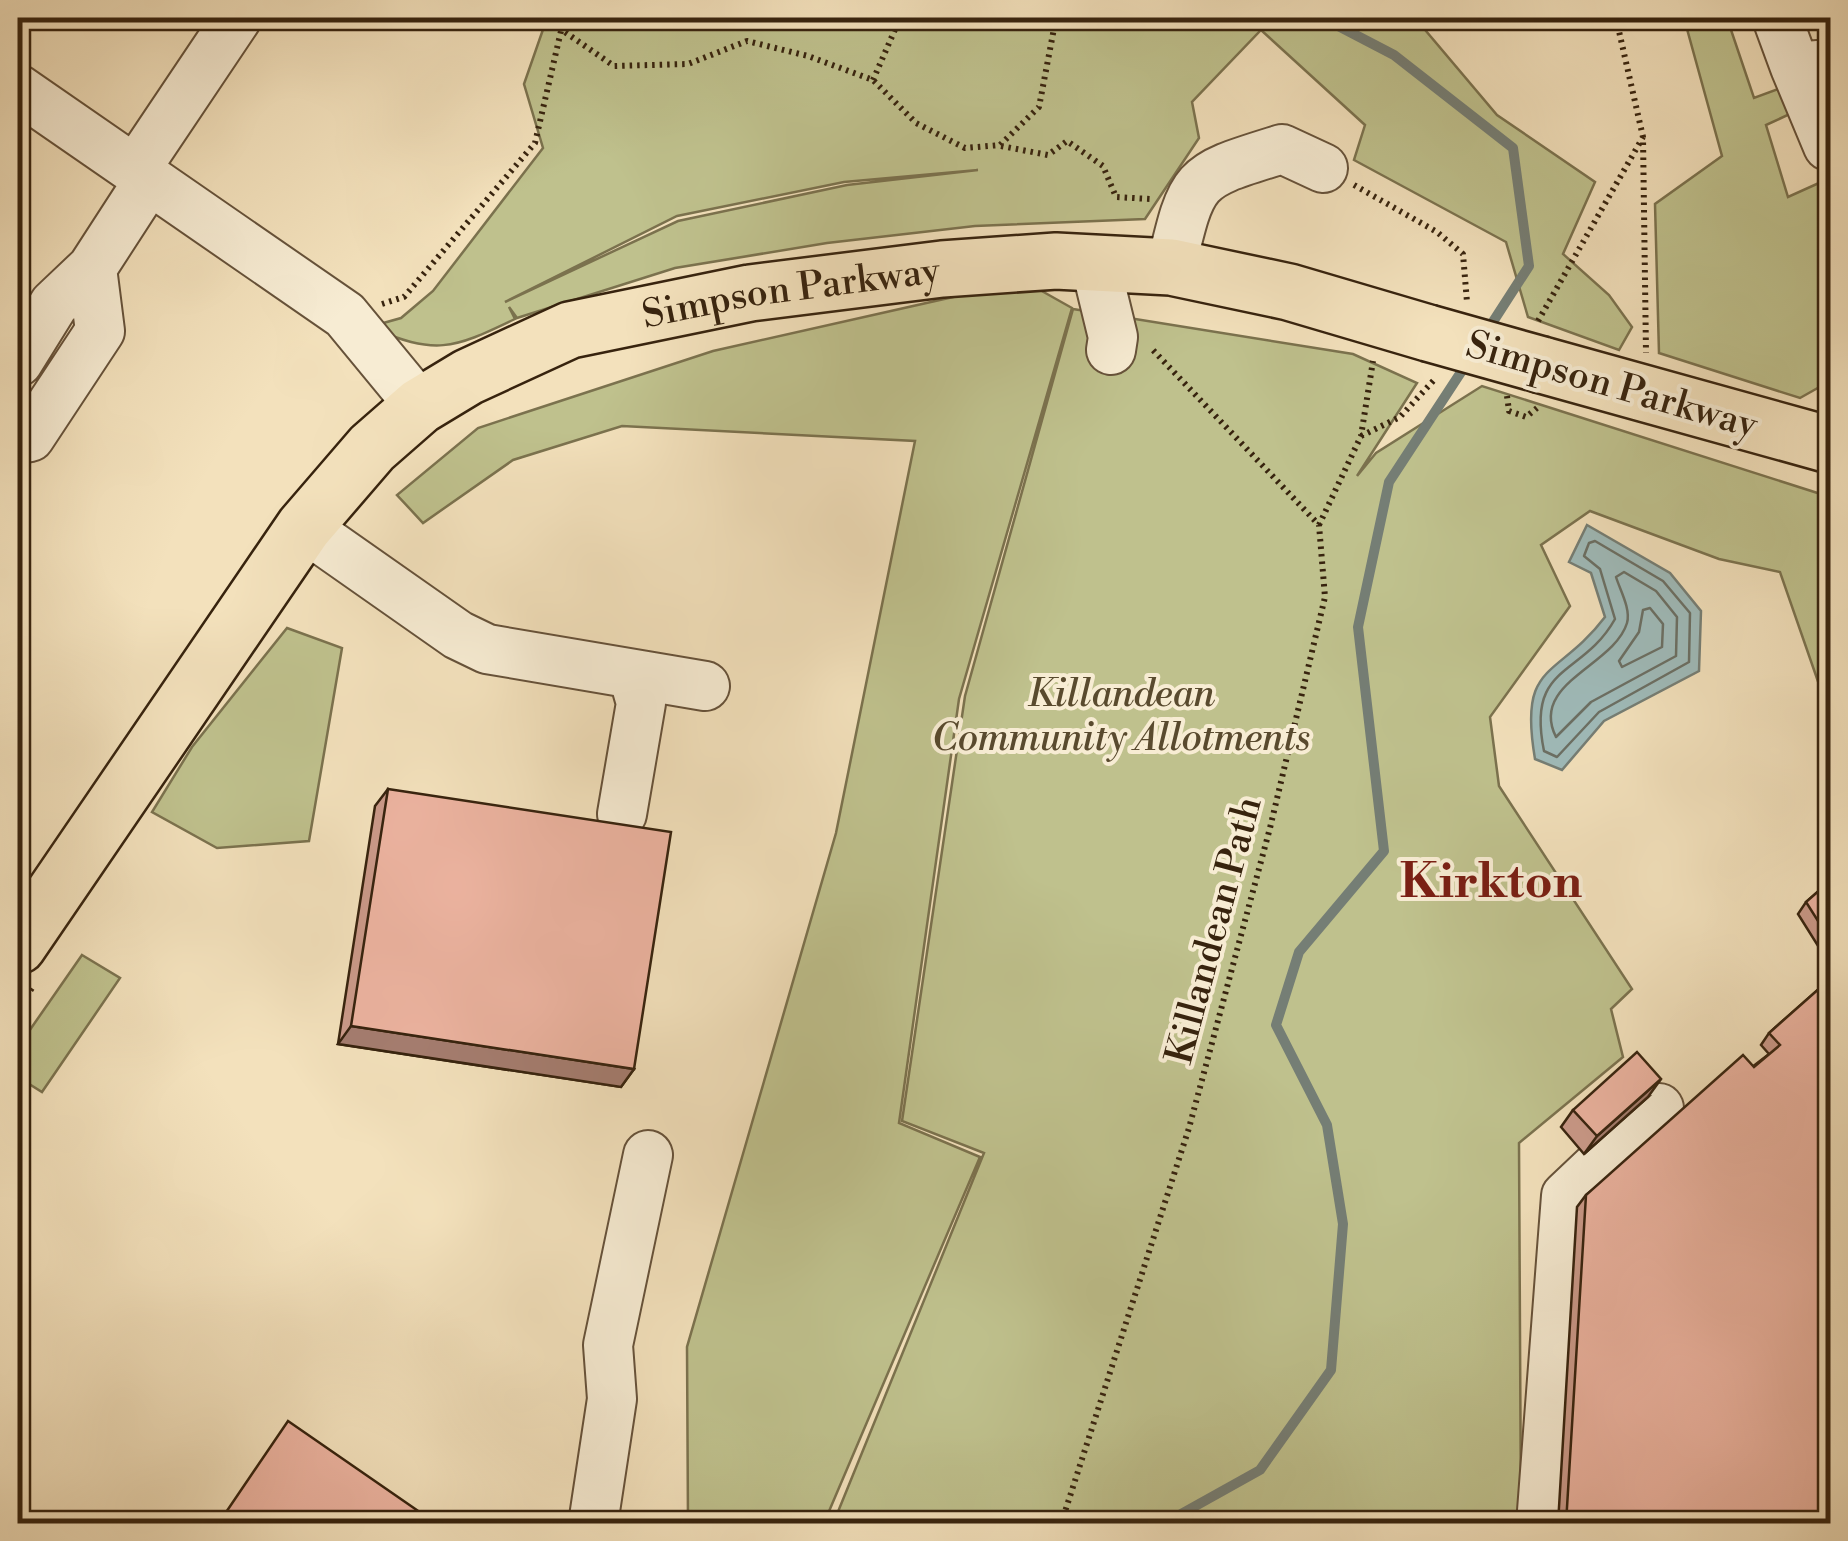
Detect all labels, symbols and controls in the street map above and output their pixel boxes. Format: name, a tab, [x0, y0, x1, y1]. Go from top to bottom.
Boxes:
street label: Simpson Parkway	[638, 247, 943, 340]
street label: Simpson Parkway	[1461, 321, 1763, 450]
park label: Killandean Community Allotments	[932, 671, 1310, 762]
street label: Killandean Path	[1156, 792, 1273, 1069]
district label: Kirkton	[1400, 853, 1582, 913]

